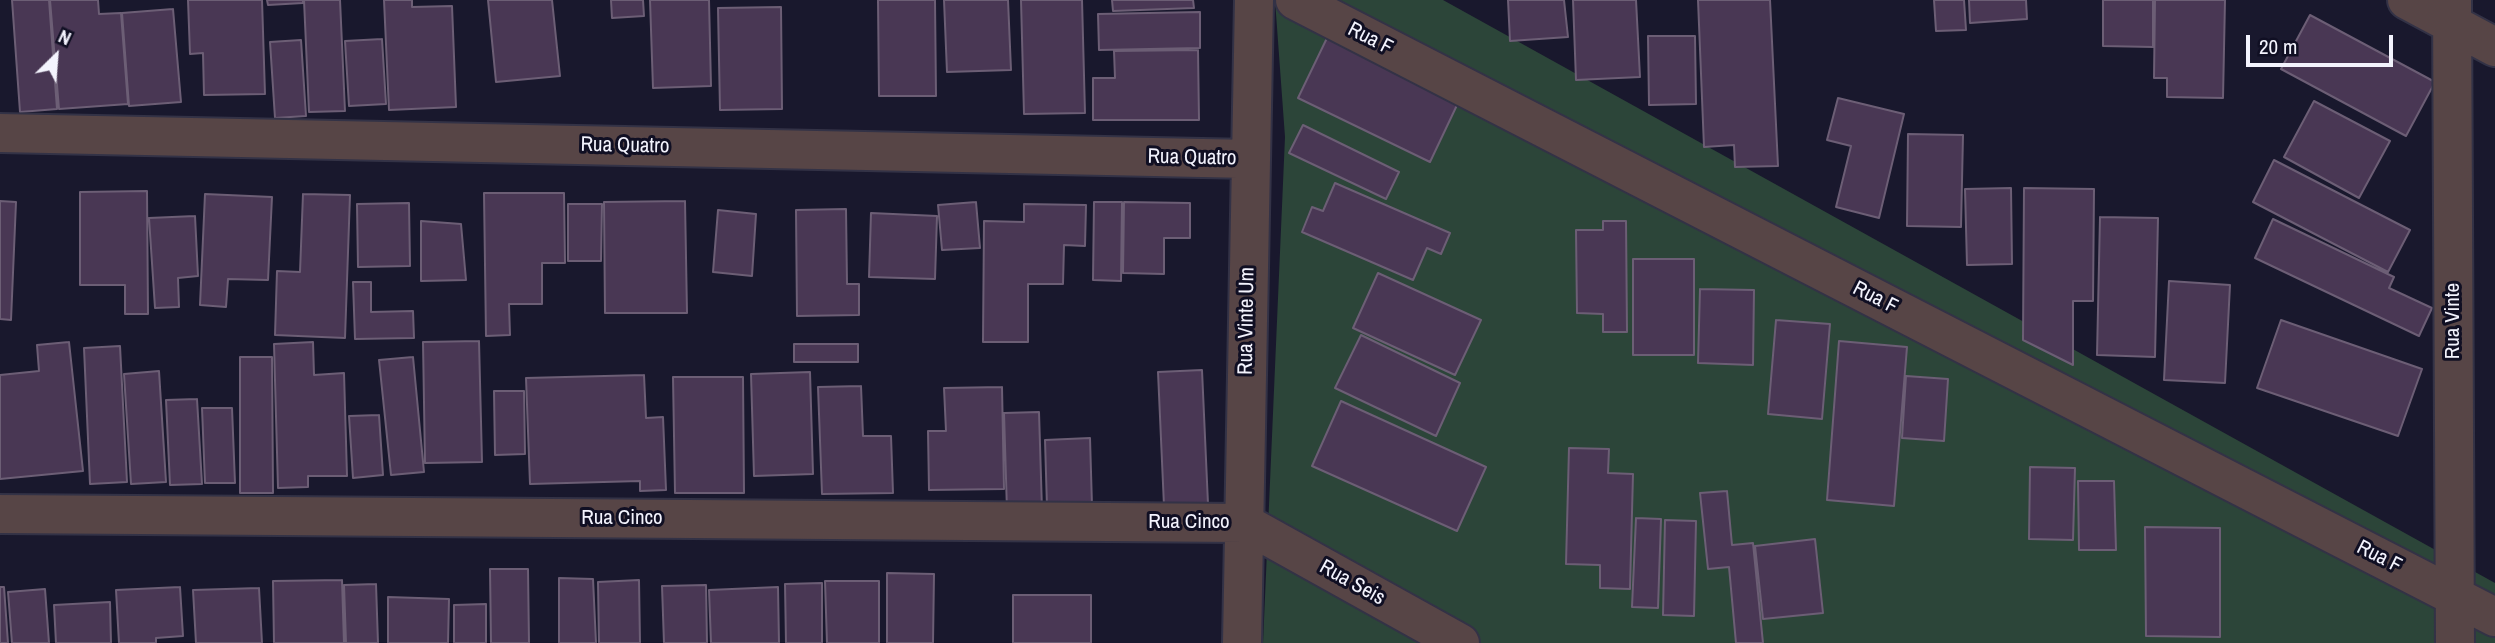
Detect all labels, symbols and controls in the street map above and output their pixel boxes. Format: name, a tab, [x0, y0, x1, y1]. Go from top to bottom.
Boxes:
street label: Rua F	[1343, 17, 1397, 61]
north arrow	[21, 21, 91, 91]
scale bar	[2250, 21, 2397, 65]
text: N	[54, 23, 75, 51]
text: 20 m	[2259, 32, 2297, 61]
street label: Rua Quatro	[580, 133, 670, 159]
street label: Rua Quatro	[1147, 145, 1237, 171]
street label: Rua Vinte Um	[1233, 267, 1261, 375]
street label: Rua F	[1848, 276, 1902, 320]
street label: Rua Vinte	[2440, 283, 2466, 359]
street label: Rua Cinco	[581, 505, 663, 531]
street label: Rua Cinco	[1148, 509, 1230, 535]
street label: Rua F	[2352, 535, 2406, 579]
street label: Rua Seis	[1315, 555, 1389, 611]

